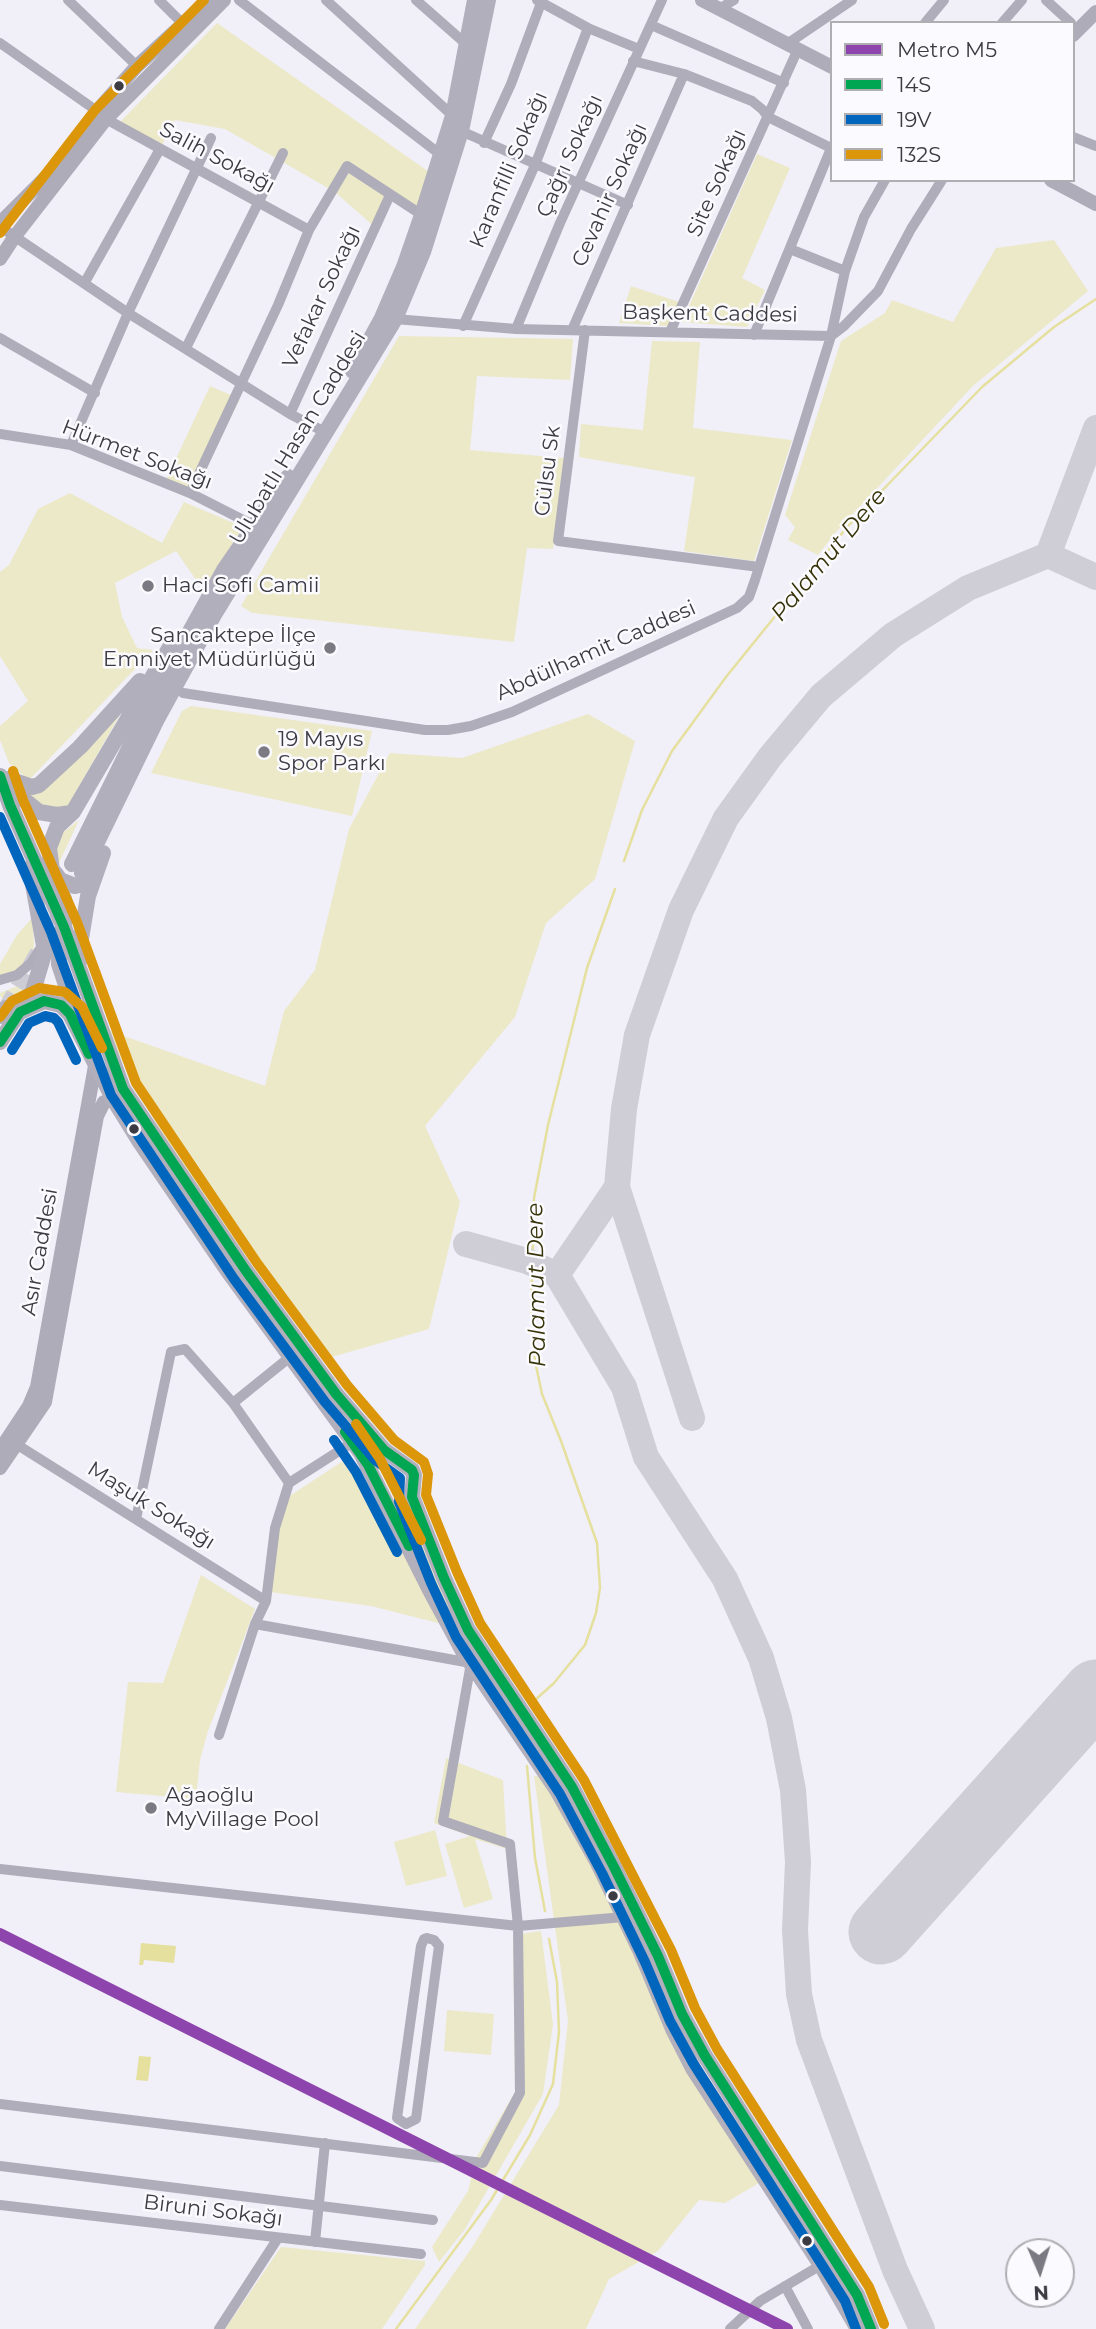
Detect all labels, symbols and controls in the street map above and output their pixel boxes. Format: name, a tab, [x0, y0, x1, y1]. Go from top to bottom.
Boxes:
legend	[830, 21, 1075, 182]
text: Metro M5	[897, 37, 997, 62]
text: 14S	[897, 72, 931, 97]
unlabelled marker	[112, 79, 126, 93]
street label: Karanfilli Sokağı	[465, 88, 553, 252]
street label: Çağrı Sokağı	[532, 91, 608, 221]
text: 19V	[897, 107, 932, 132]
street label: Salih Sokağı	[155, 117, 279, 199]
street label: Cevahir Sokağı	[567, 119, 653, 271]
street label: Site Sokağı	[682, 125, 752, 241]
text: 132S	[897, 142, 941, 167]
street label: Vefakar Sokağı	[278, 221, 366, 373]
street label: Başkent Caddesi	[622, 300, 798, 328]
street label: Ulubatlı Hasan Caddesi	[224, 327, 372, 549]
street label: Hürmet Sokağı	[58, 415, 216, 495]
street label: Gülsu Sk	[530, 424, 566, 518]
water label: Palamut Dere	[766, 483, 892, 627]
place label: Haci Sofi Camii	[162, 573, 319, 599]
marker: Haci Sofi Camii	[140, 578, 156, 594]
street label: Abdülhamit Caddesi	[492, 596, 700, 706]
place label: Sancaktepe İlçe Emniyet Müdürlüğü	[103, 623, 316, 673]
marker: Sancaktepe İlçe Emniyet Müdürlüğü	[322, 640, 338, 656]
place label: 19 Mayıs Spor Parkı	[278, 727, 386, 777]
marker: 19 Mayıs Spor Parkı	[256, 744, 272, 760]
unlabelled marker	[127, 1122, 141, 1136]
street label: Asır Caddesi	[16, 1186, 64, 1318]
water label: Palamut Dere	[522, 1202, 552, 1368]
street label: Maşuk Sokağı	[83, 1457, 219, 1555]
place label: Ağaoğlu MyVillage Pool	[165, 1783, 319, 1833]
marker: Ağaoğlu MyVillage Pool	[143, 1800, 159, 1816]
unlabelled marker	[606, 1889, 620, 1903]
street label: Biruni Sokağı	[142, 2190, 284, 2232]
unlabelled marker	[800, 2234, 814, 2248]
north arrow	[1005, 2238, 1075, 2308]
text: N	[1033, 2281, 1049, 2304]

